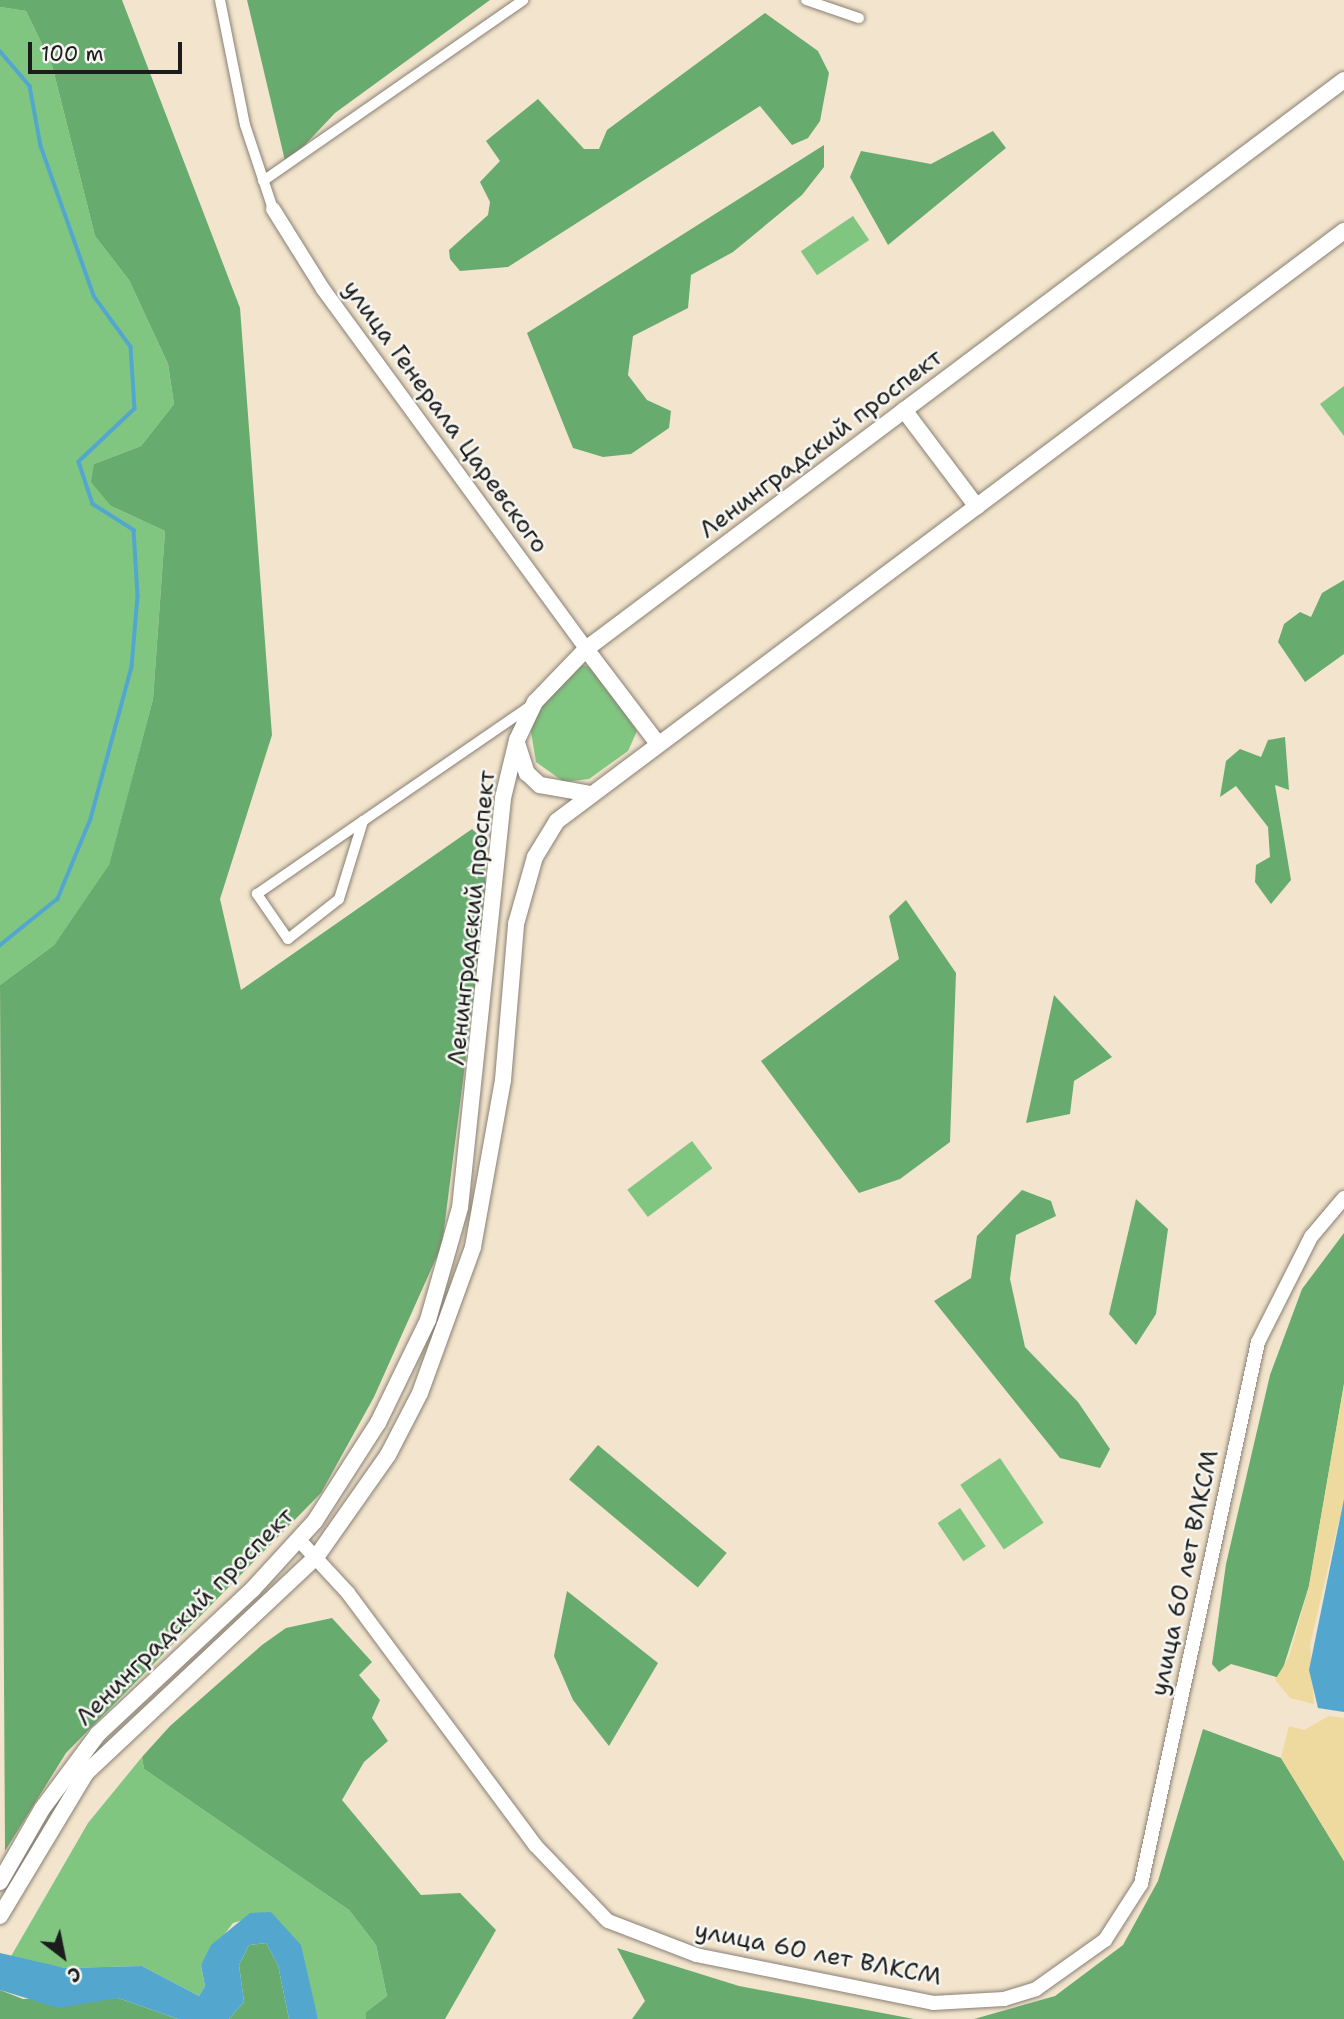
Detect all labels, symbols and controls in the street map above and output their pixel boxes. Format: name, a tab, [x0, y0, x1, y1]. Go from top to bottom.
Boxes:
scale bar	[32, 28, 186, 72]
text: 100 m	[41, 40, 104, 68]
street label: улица Генерала Царевского	[336, 275, 554, 559]
street label: Ленинградский проспект	[694, 343, 948, 545]
street label: Ленинградский проспект	[442, 769, 502, 1067]
street label: улица 60 лет ВЛКСМ	[1145, 1447, 1225, 1699]
street label: Ленинградский проспект	[70, 1502, 300, 1732]
street label: улица 60 лет ВЛКСМ	[692, 1916, 944, 1992]
north arrow	[28, 1921, 98, 1991]
text: С	[63, 1961, 86, 1988]

